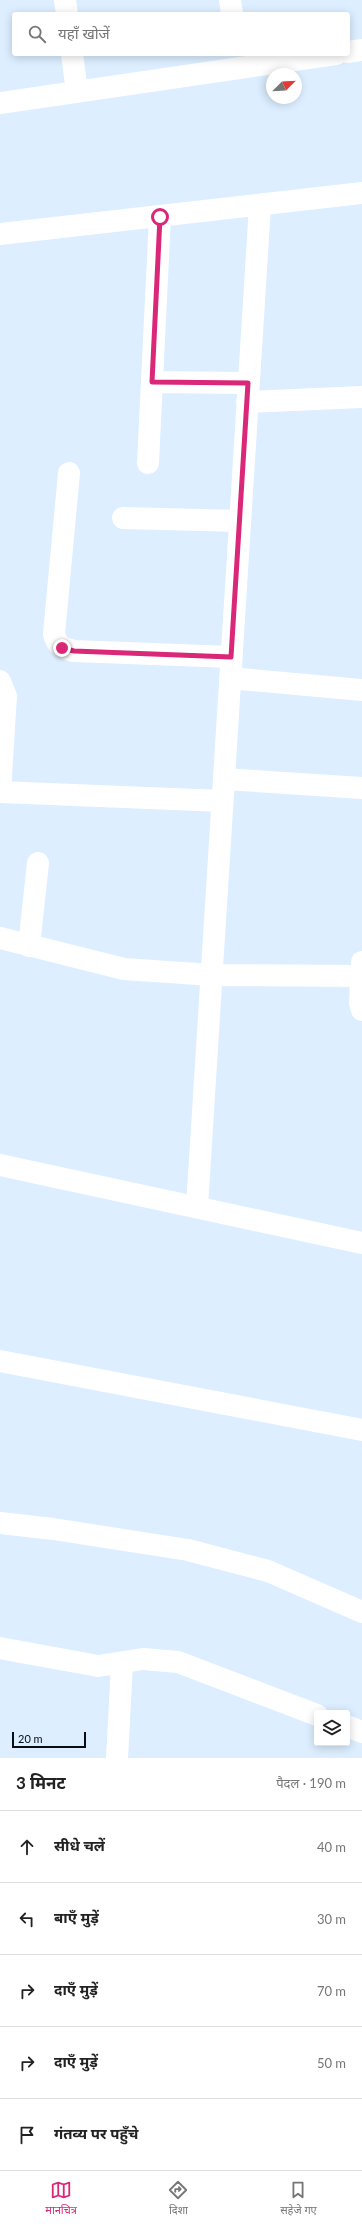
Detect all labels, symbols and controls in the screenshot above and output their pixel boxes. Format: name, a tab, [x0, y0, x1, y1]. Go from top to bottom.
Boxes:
search box	[12, 12, 350, 56]
icon: search	[26, 23, 48, 45]
text: यहाँ खोजें	[58, 24, 110, 42]
north arrow	[266, 68, 302, 104]
route start	[151, 208, 169, 226]
route end	[53, 639, 71, 657]
map controls	[314, 1710, 350, 1746]
button: layers	[314, 1710, 350, 1746]
scale bar	[12, 1730, 86, 1749]
text: 20 m	[18, 1732, 43, 1745]
text: 3 मिनट	[16, 1772, 66, 1793]
text: पैदल · 190 m	[276, 1775, 346, 1791]
icon: ahead	[16, 1836, 38, 1858]
text: सीधे चलें	[54, 1836, 105, 1854]
text: 40 m	[317, 1839, 346, 1855]
icon: left	[16, 1908, 38, 1930]
text: बाएँ मुड़ें	[54, 1908, 99, 1926]
text: 30 m	[317, 1911, 346, 1927]
icon: right	[16, 1980, 38, 2002]
text: दाएँ मुड़ें	[54, 1980, 98, 1998]
text: 70 m	[317, 1983, 346, 1999]
icon: right	[16, 2052, 38, 2074]
text: दाएँ मुड़ें	[54, 2052, 98, 2070]
text: 50 m	[317, 2055, 346, 2071]
icon: arrive	[16, 2124, 38, 2146]
text: गंतव्य पर पहुँचे	[54, 2124, 138, 2142]
tab: मानचित्र	[45, 2179, 77, 2218]
tab: दिशा	[167, 2179, 189, 2218]
tab: सहेजे गए	[280, 2179, 317, 2218]

